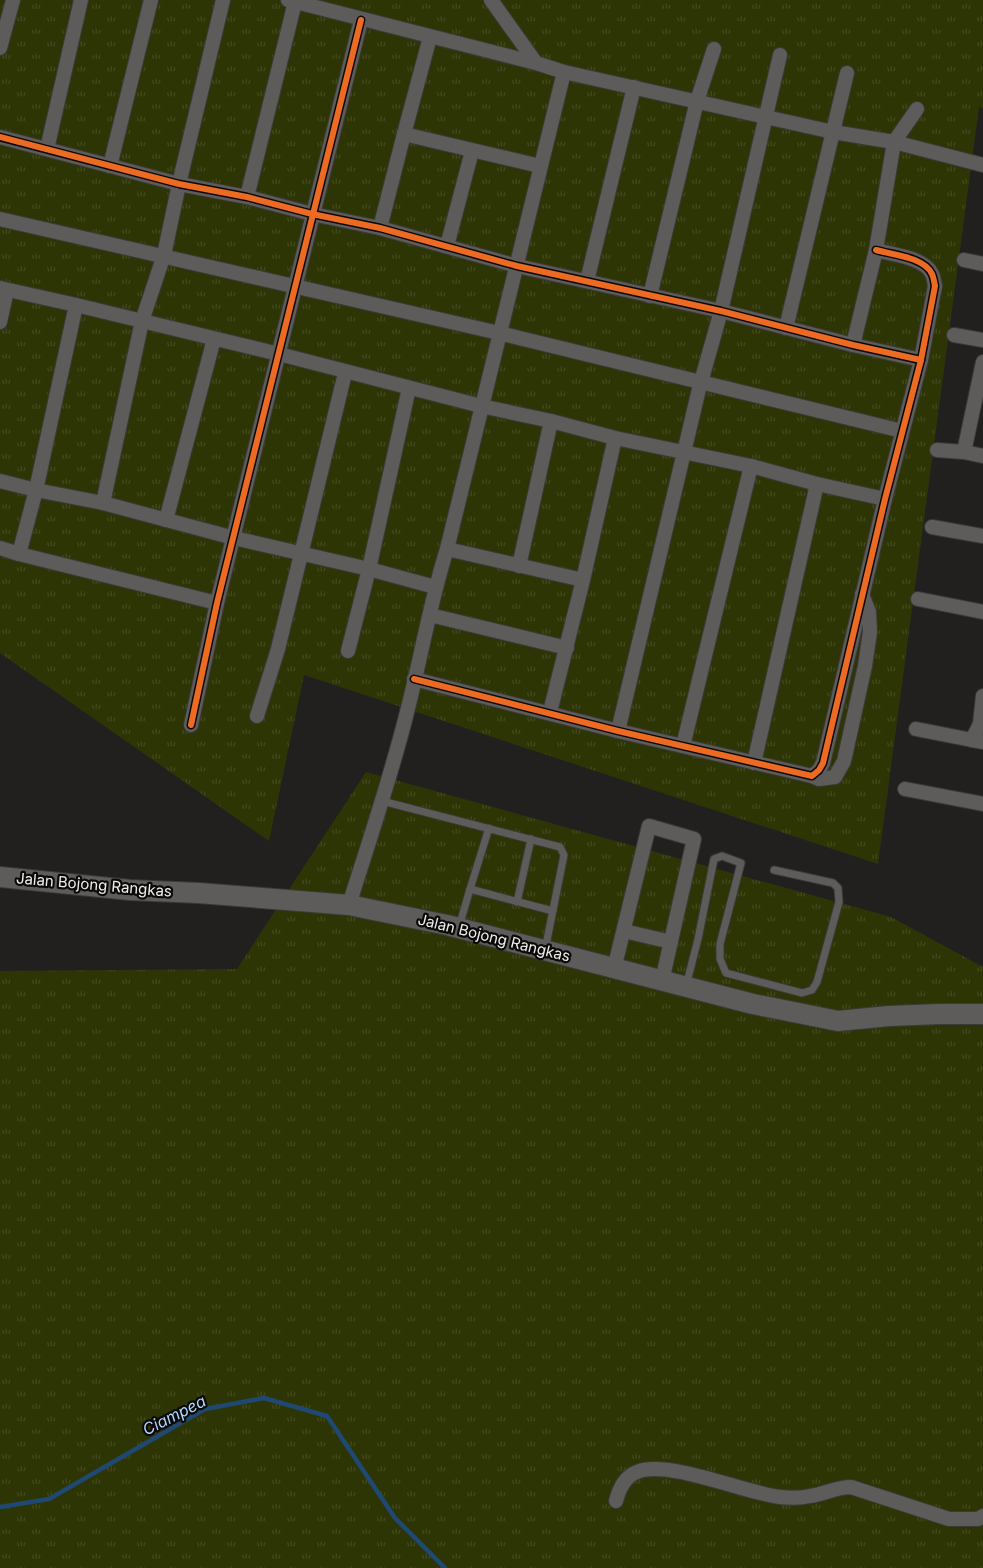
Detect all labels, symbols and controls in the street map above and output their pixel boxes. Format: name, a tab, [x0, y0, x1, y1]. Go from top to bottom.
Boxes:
street label: Jalan Bojong Rangkas	[15, 868, 173, 901]
street label: Jalan Bojong Rangkas	[416, 909, 572, 966]
water label: Ciampea	[139, 1391, 209, 1439]

